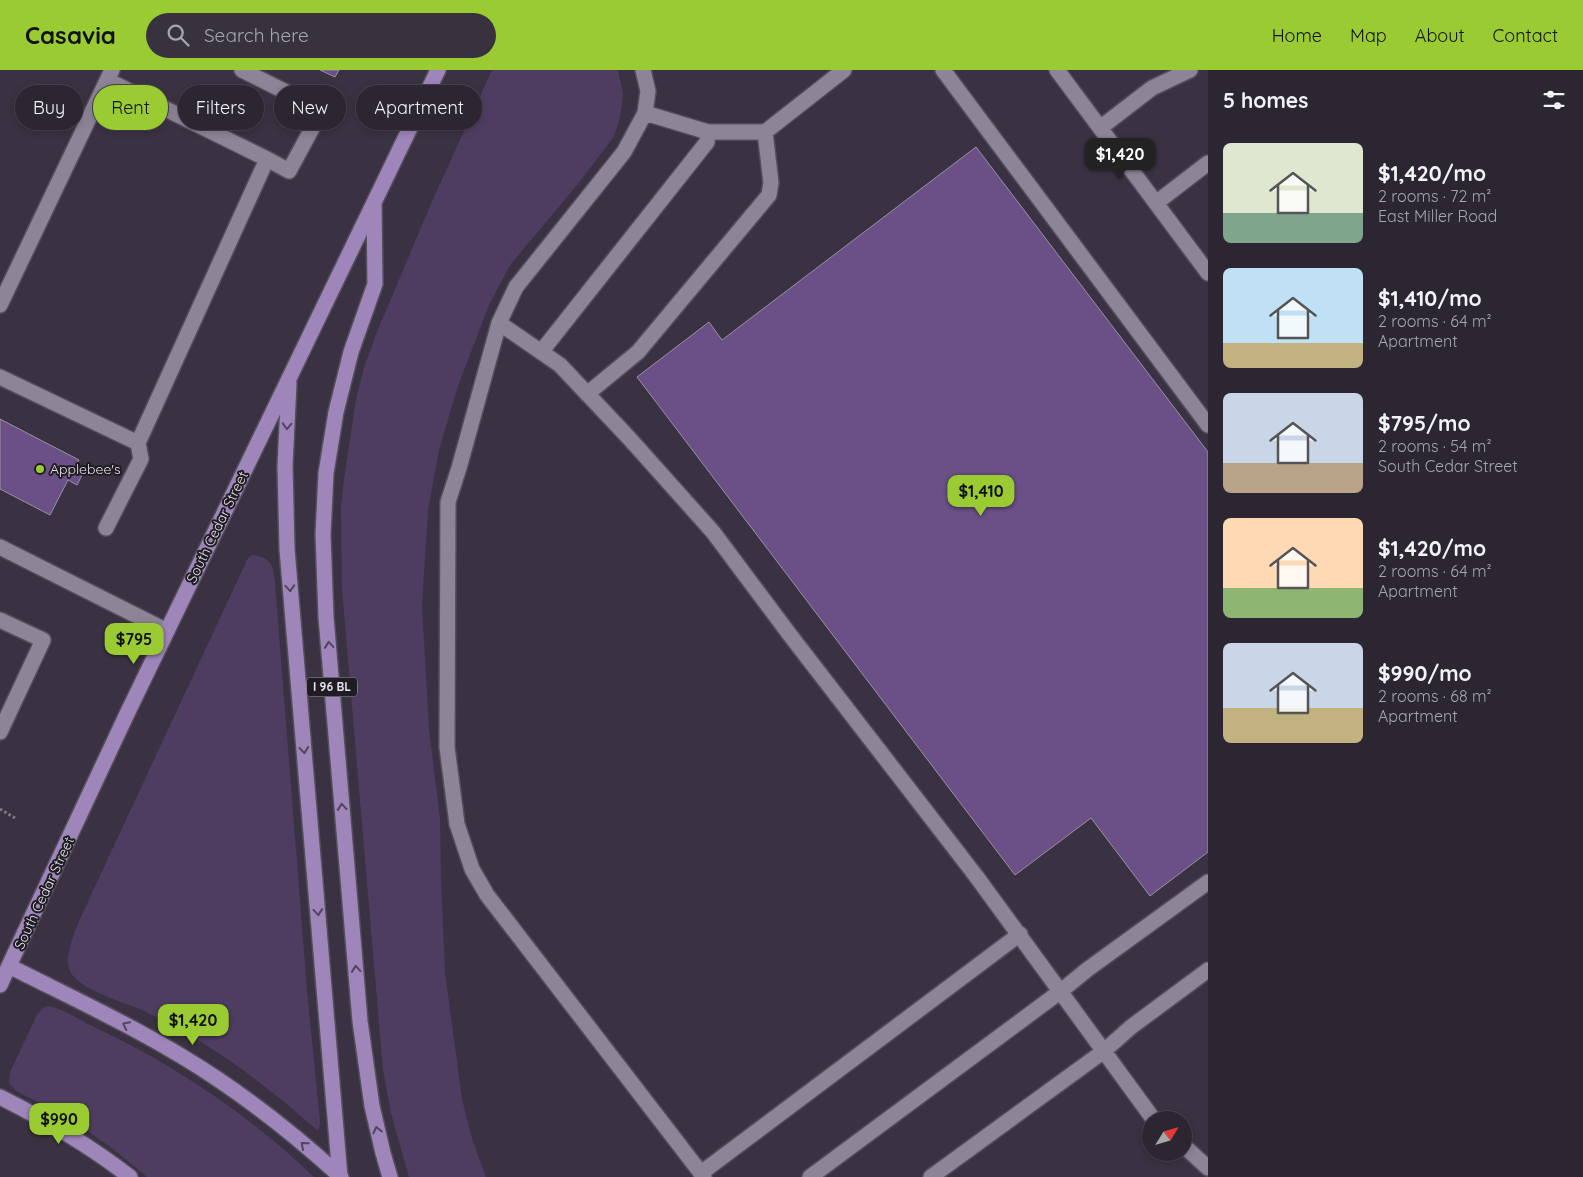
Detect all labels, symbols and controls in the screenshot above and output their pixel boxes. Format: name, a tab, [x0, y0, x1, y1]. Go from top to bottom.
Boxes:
search box	[146, 13, 496, 58]
text: Casavia	[25, 20, 116, 50]
icon: search	[164, 21, 192, 49]
text: Search here	[204, 23, 309, 47]
text: Home	[1272, 24, 1322, 47]
text: Map	[1350, 24, 1387, 47]
text: About	[1415, 24, 1465, 47]
text: Contact	[1493, 24, 1558, 47]
chip: Buy	[15, 85, 83, 130]
chip: Rent	[93, 85, 168, 130]
chip: Filters	[178, 85, 264, 130]
chip: New	[274, 85, 346, 130]
chip: Apartment	[356, 85, 482, 130]
icon: filters	[1540, 86, 1568, 114]
text: 5 homes	[1223, 87, 1308, 113]
pin: $1,420	[1079, 138, 1161, 180]
text: $1,420	[1096, 144, 1144, 164]
text: $1,420/mo	[1378, 160, 1486, 186]
icon: home	[1263, 163, 1323, 223]
text: 2 rooms · 72 m²	[1378, 186, 1491, 206]
text: East Miller Road	[1378, 206, 1497, 226]
text: $1,410/mo	[1378, 285, 1482, 311]
icon: home	[1263, 288, 1323, 348]
text: 2 rooms · 64 m²	[1378, 311, 1492, 331]
text: Apartment	[1378, 331, 1458, 351]
text: $795/mo	[1378, 410, 1470, 436]
icon: home	[1263, 413, 1323, 473]
one-way arrow	[282, 422, 292, 430]
text: 2 rooms · 54 m²	[1378, 436, 1492, 456]
text: South Cedar Street	[1378, 456, 1518, 476]
place label: Applebee's	[50, 460, 121, 478]
marker: Applebee's	[34, 463, 46, 475]
street label: South Cedar Street	[182, 468, 252, 586]
pin: $1,410	[940, 474, 1022, 517]
text: $1,410	[958, 481, 1004, 501]
text: $1,420/mo	[1378, 535, 1486, 561]
icon: home	[1263, 538, 1323, 598]
text: 2 rooms · 64 m²	[1378, 561, 1492, 581]
text: Apartment	[1378, 581, 1458, 601]
one-way arrow	[285, 584, 296, 592]
pin: $795	[104, 622, 164, 665]
text: $795	[116, 629, 152, 649]
one-way arrow	[324, 641, 335, 649]
text: $990/mo	[1378, 660, 1472, 686]
icon: home	[1263, 663, 1323, 723]
road number: I 96 BL	[307, 678, 357, 696]
text: 2 rooms · 68 m²	[1378, 686, 1492, 706]
text: Apartment	[1378, 706, 1458, 726]
one-way arrow	[298, 746, 309, 754]
one-way arrow	[337, 803, 348, 811]
street label: South Cedar Street	[10, 834, 78, 952]
one-way arrow	[312, 908, 323, 916]
one-way arrow	[350, 965, 361, 973]
pin: $1,420	[152, 1004, 234, 1046]
text: $1,420	[169, 1010, 217, 1030]
one-way arrow	[122, 1021, 131, 1031]
pin: $990	[29, 1102, 89, 1145]
text: $990	[40, 1109, 78, 1129]
north arrow	[1142, 1111, 1192, 1161]
map controls	[1142, 1111, 1192, 1161]
one-way arrow	[372, 1126, 383, 1135]
one-way arrow	[301, 1142, 310, 1151]

